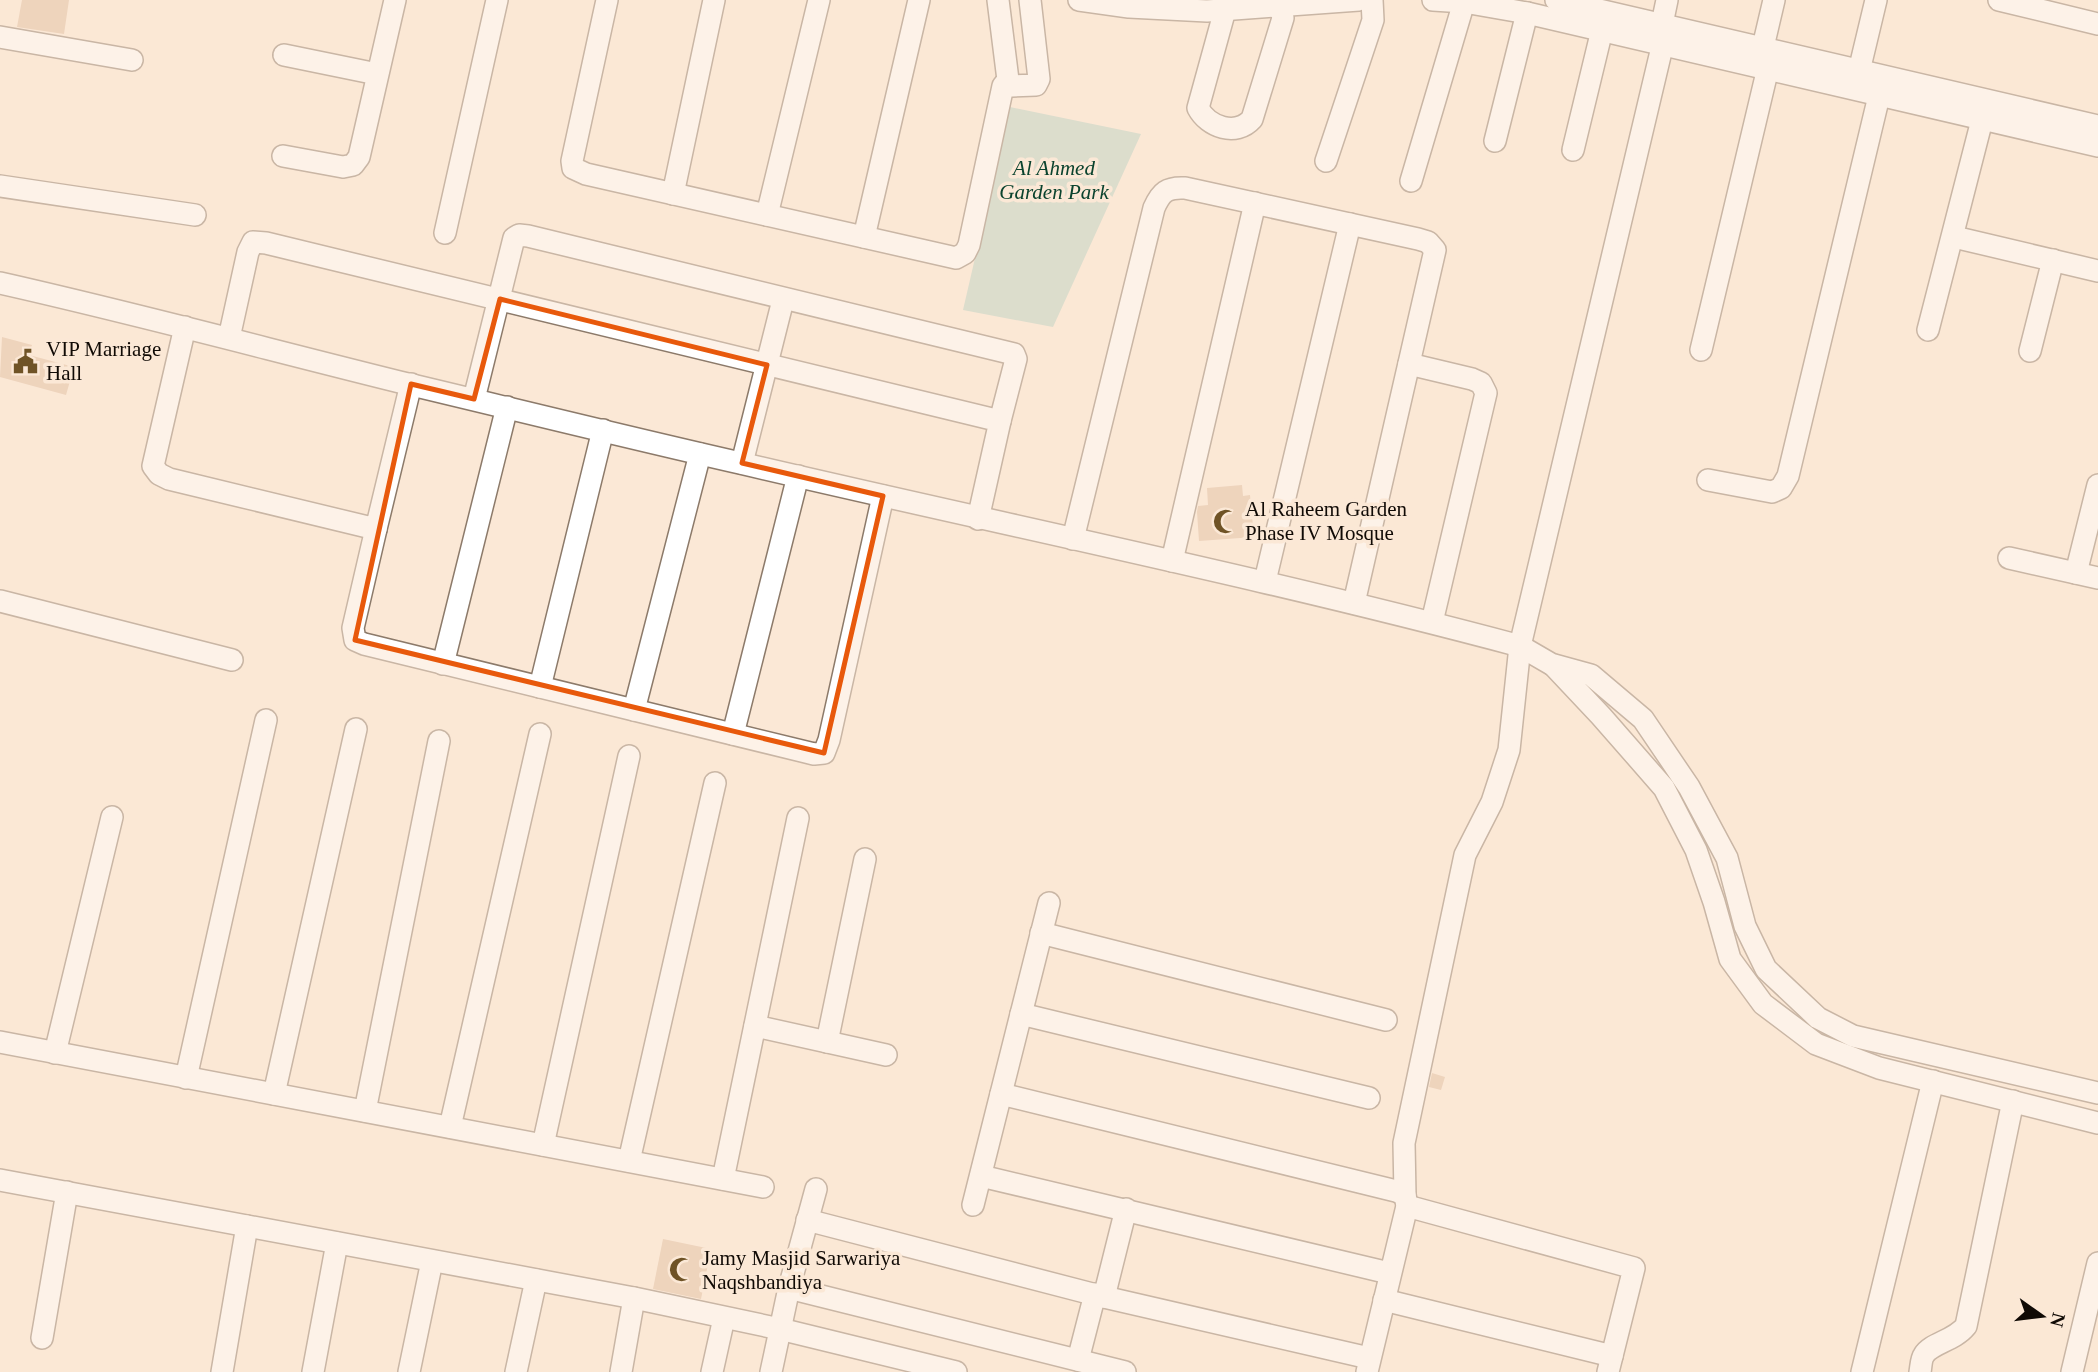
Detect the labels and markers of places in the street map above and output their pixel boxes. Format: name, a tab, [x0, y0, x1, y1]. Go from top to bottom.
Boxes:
place label: VIP Marriage Hall	[46, 337, 161, 385]
public building icon: VIP Marriage Hall	[12, 347, 40, 375]
place label: Al Raheem Garden Phase IV Mosque	[1245, 497, 1408, 545]
mosque icon: Al Raheem Garden Phase IV Mosque	[1211, 507, 1239, 535]
place label: Jamy Masjid Sarwariya Naqshbandiya	[702, 1246, 901, 1294]
mosque icon: Jamy Masjid Sarwariya Naqshbandiya	[668, 1256, 696, 1284]

